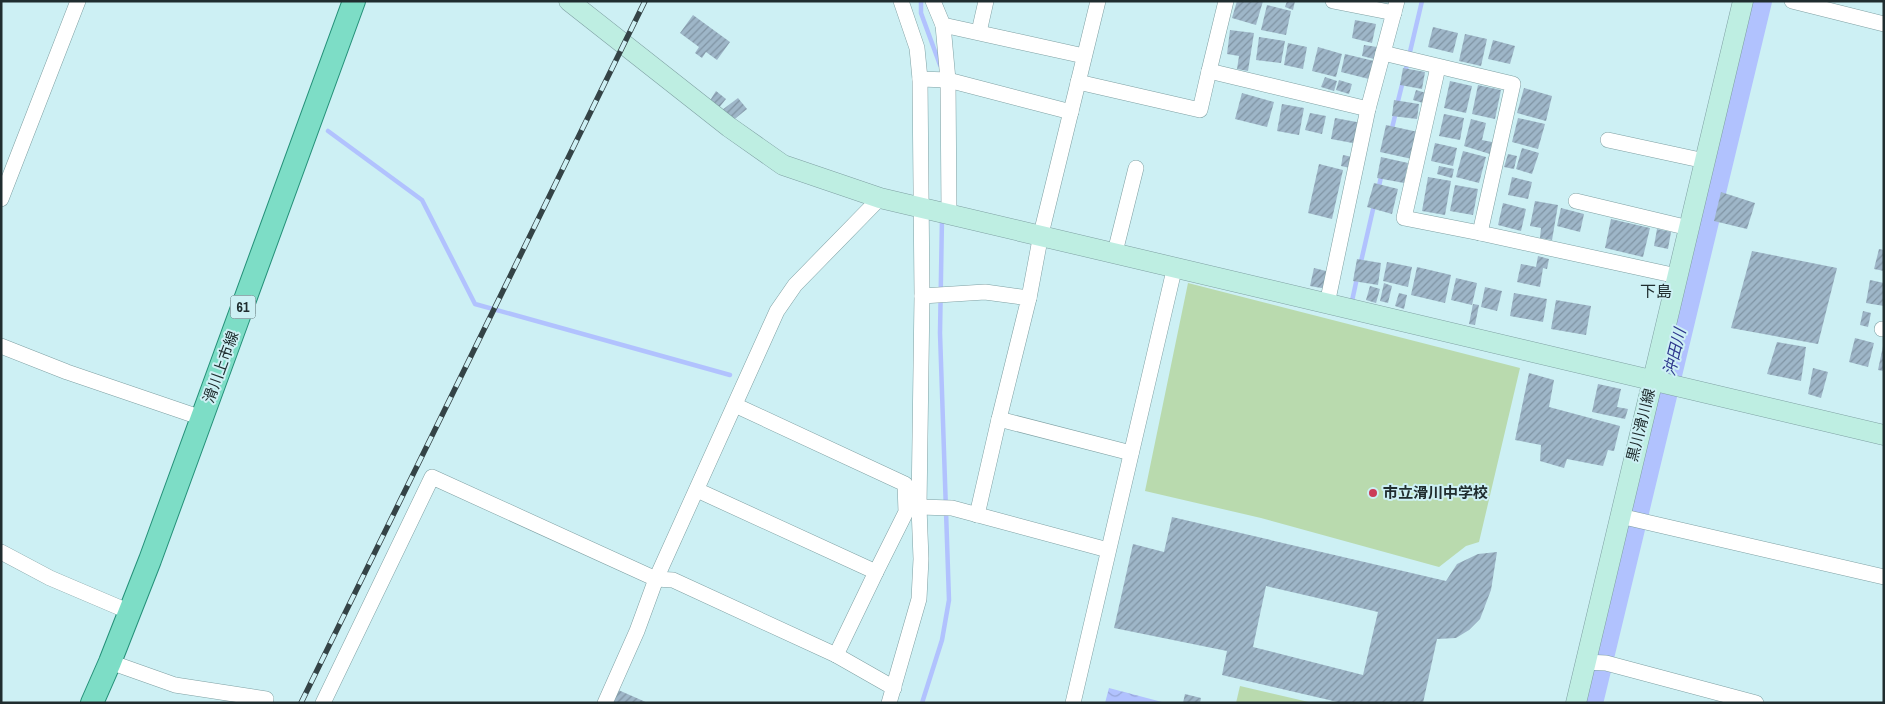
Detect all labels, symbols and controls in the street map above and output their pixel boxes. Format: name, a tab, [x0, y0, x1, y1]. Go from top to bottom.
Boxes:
district label: 下島	[1640, 280, 1672, 302]
road number: 61	[230, 296, 256, 318]
water label: 沖田川	[1658, 324, 1691, 378]
street label: 滑川上市線	[198, 328, 243, 406]
street label: 黒川滑川線	[1621, 386, 1660, 464]
place label: 市立滑川中学校	[1383, 482, 1488, 503]
marker: 市立滑川中学校	[1367, 487, 1379, 499]

